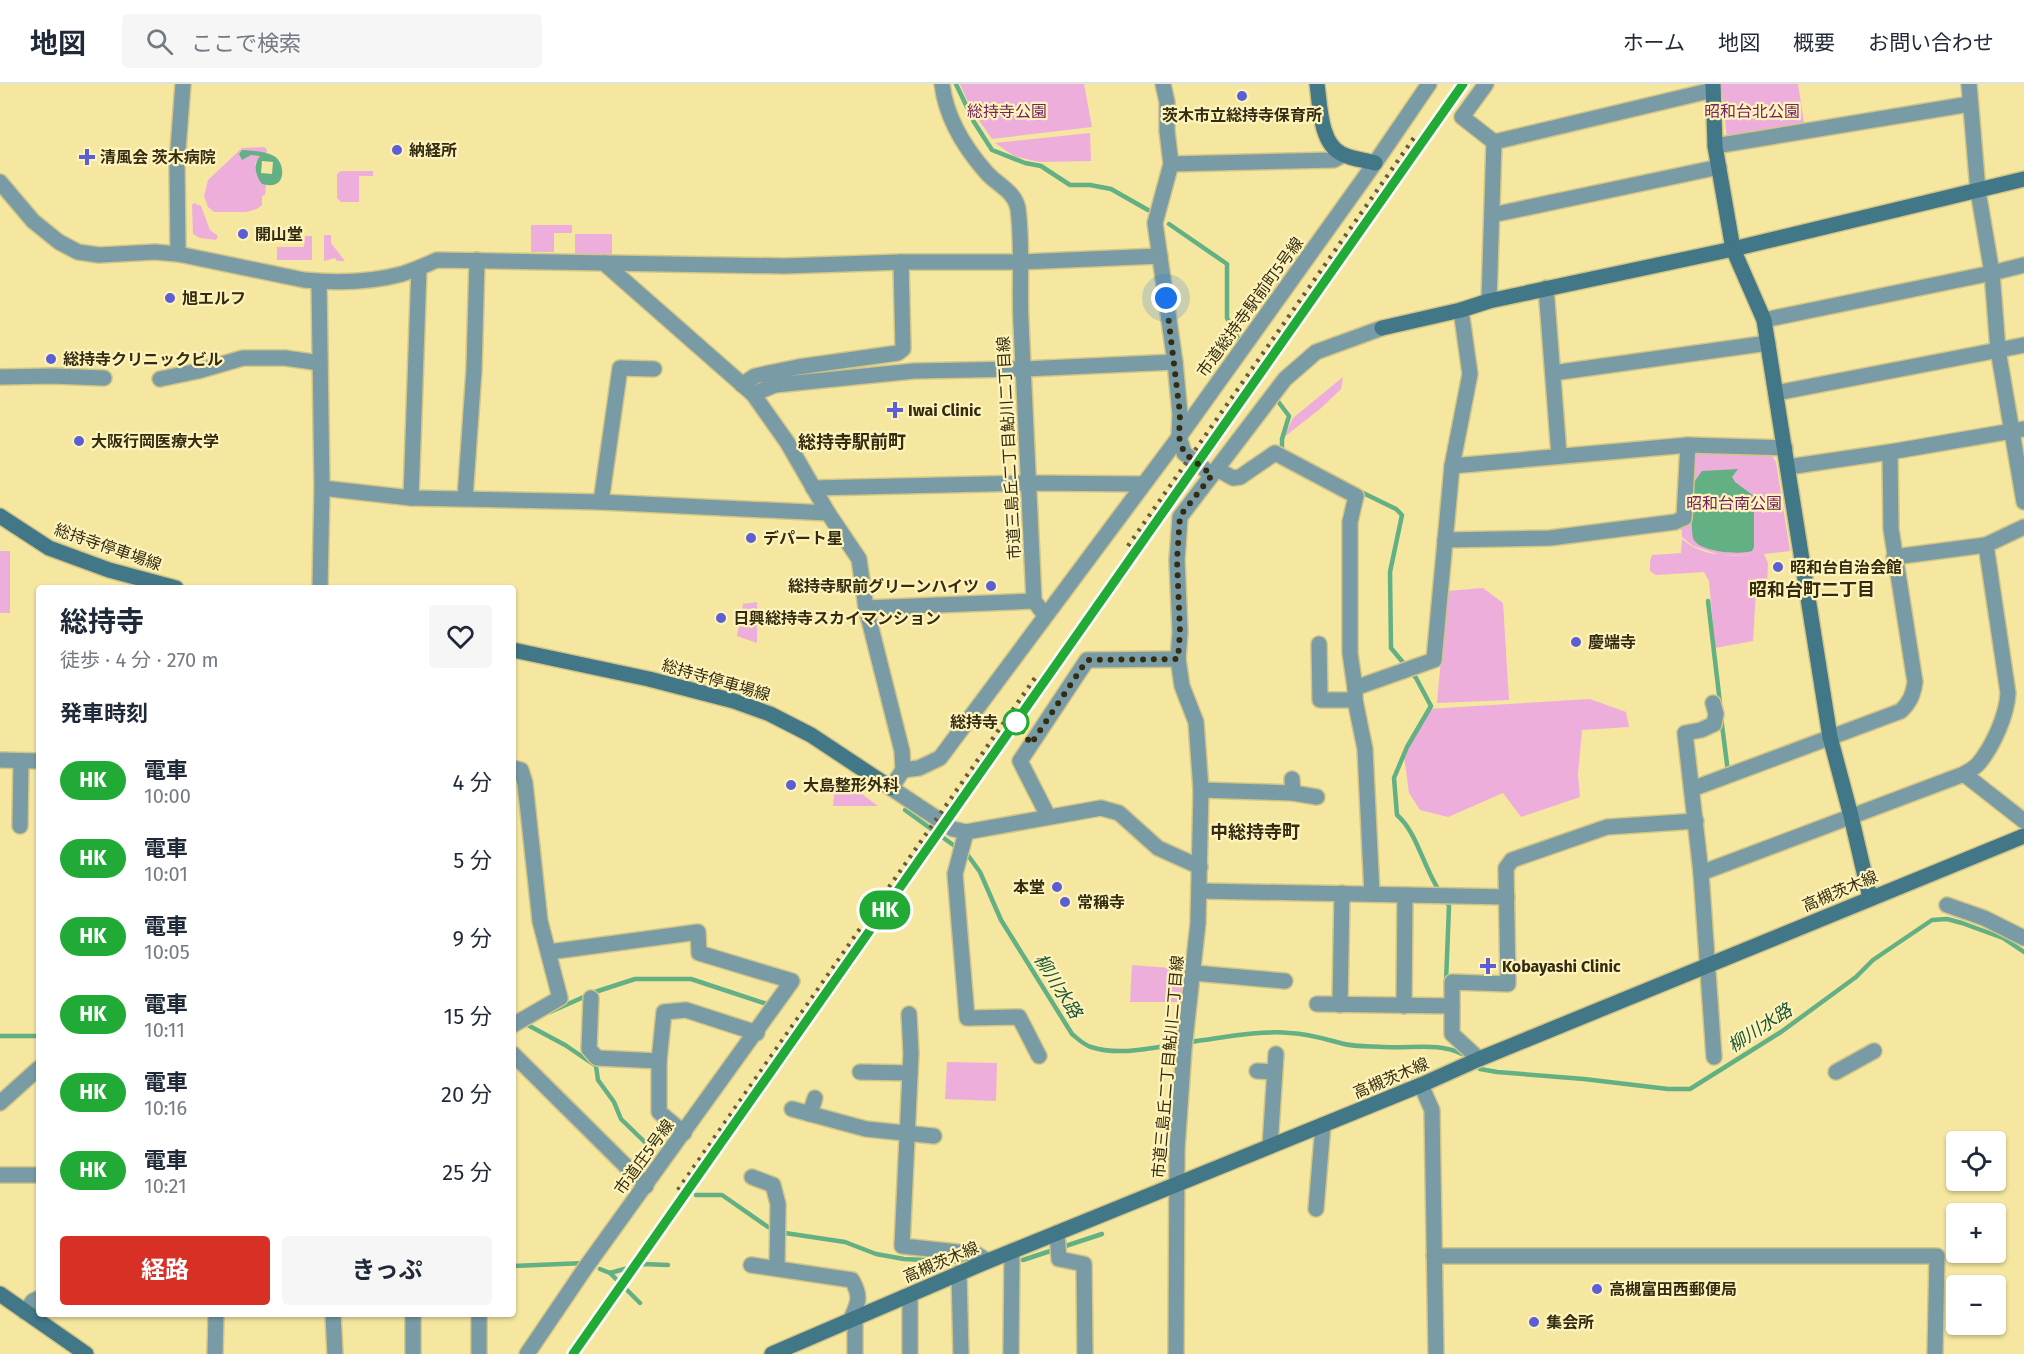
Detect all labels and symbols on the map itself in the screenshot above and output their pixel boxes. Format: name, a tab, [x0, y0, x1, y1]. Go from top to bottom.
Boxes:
marker: 茨木市立総持寺保育所	[1235, 89, 1249, 103]
park label: 総持寺公園	[967, 102, 1047, 121]
park label: 昭和台北公園	[1704, 102, 1800, 121]
place label: 茨木市立総持寺保育所	[1162, 106, 1322, 125]
place label: 納経所	[409, 141, 457, 160]
marker: 納経所	[390, 143, 404, 157]
marker: 清風会 茨木病院	[78, 148, 96, 166]
place label: 清風会 茨木病院	[100, 148, 216, 167]
place label: 開山堂	[255, 225, 303, 244]
marker: 開山堂	[236, 227, 250, 241]
street label: 市道総持寺駅前町5号線	[1193, 233, 1307, 381]
your location	[1151, 283, 1181, 313]
place label: 旭エルフ	[182, 289, 246, 308]
marker: 旭エルフ	[163, 291, 177, 305]
street label: 市道三島丘二丁目鮎川二丁目線	[994, 336, 1024, 560]
place label: 総持寺クリニックビル	[63, 350, 223, 369]
marker: 総持寺クリニックビル	[44, 352, 58, 366]
marker: Iwai Clinic	[886, 401, 904, 419]
place label: Iwai Clinic	[908, 401, 982, 420]
district label: 総持寺駅前町	[798, 431, 906, 453]
place label: 大阪行岡医療大学	[91, 432, 219, 451]
marker: 大阪行岡医療大学	[72, 434, 86, 448]
park label: 昭和台南公園	[1686, 494, 1782, 513]
street label: 総持寺停車場線	[52, 520, 164, 574]
place label: デパート星	[763, 529, 843, 548]
marker: デパート星	[744, 531, 758, 545]
place label: 昭和台自治会館	[1790, 558, 1902, 577]
marker: 昭和台自治会館	[1771, 560, 1785, 574]
place label: 総持寺駅前グリーンハイツ	[788, 577, 979, 596]
marker: 総持寺駅前グリーンハイツ	[984, 579, 998, 593]
district label: 昭和台町二丁目	[1749, 579, 1875, 601]
place label: 日興総持寺スカイマンション	[733, 609, 941, 628]
marker: 日興総持寺スカイマンション	[714, 611, 728, 625]
place label: 慶端寺	[1588, 633, 1636, 652]
marker: 慶端寺	[1569, 635, 1583, 649]
street label: 総持寺停車場線	[660, 655, 772, 705]
marker: 総持寺	[1003, 709, 1029, 735]
place label: 総持寺	[950, 713, 998, 732]
place label: 大島整形外科	[803, 776, 899, 795]
marker: 大島整形外科	[784, 778, 798, 792]
district label: 中総持寺町	[1210, 821, 1300, 843]
street label: 高槻茨木線	[1799, 867, 1881, 915]
place label: 本堂	[1013, 878, 1045, 897]
marker: 本堂	[1050, 880, 1064, 894]
line badge: HK	[858, 890, 912, 930]
place label: 常稱寺	[1077, 893, 1125, 912]
marker: 常稱寺	[1058, 895, 1072, 909]
water label: 柳川水路	[1030, 950, 1087, 1024]
street label: 市道三島丘二丁目鮎川二丁目線	[1149, 955, 1187, 1179]
marker: Kobayashi Clinic	[1479, 957, 1497, 975]
place label: Kobayashi Clinic	[1502, 957, 1621, 976]
water label: 柳川水路	[1724, 998, 1798, 1057]
street label: 高槻茨木線	[1350, 1054, 1432, 1102]
street label: 市道庄5号線	[610, 1116, 678, 1198]
street label: 高槻茨木線	[900, 1238, 982, 1286]
place label: 高槻富田西郵便局	[1609, 1280, 1737, 1299]
marker: 高槻富田西郵便局	[1590, 1282, 1604, 1296]
place label: 集会所	[1546, 1313, 1594, 1332]
marker: 集会所	[1527, 1315, 1541, 1329]

